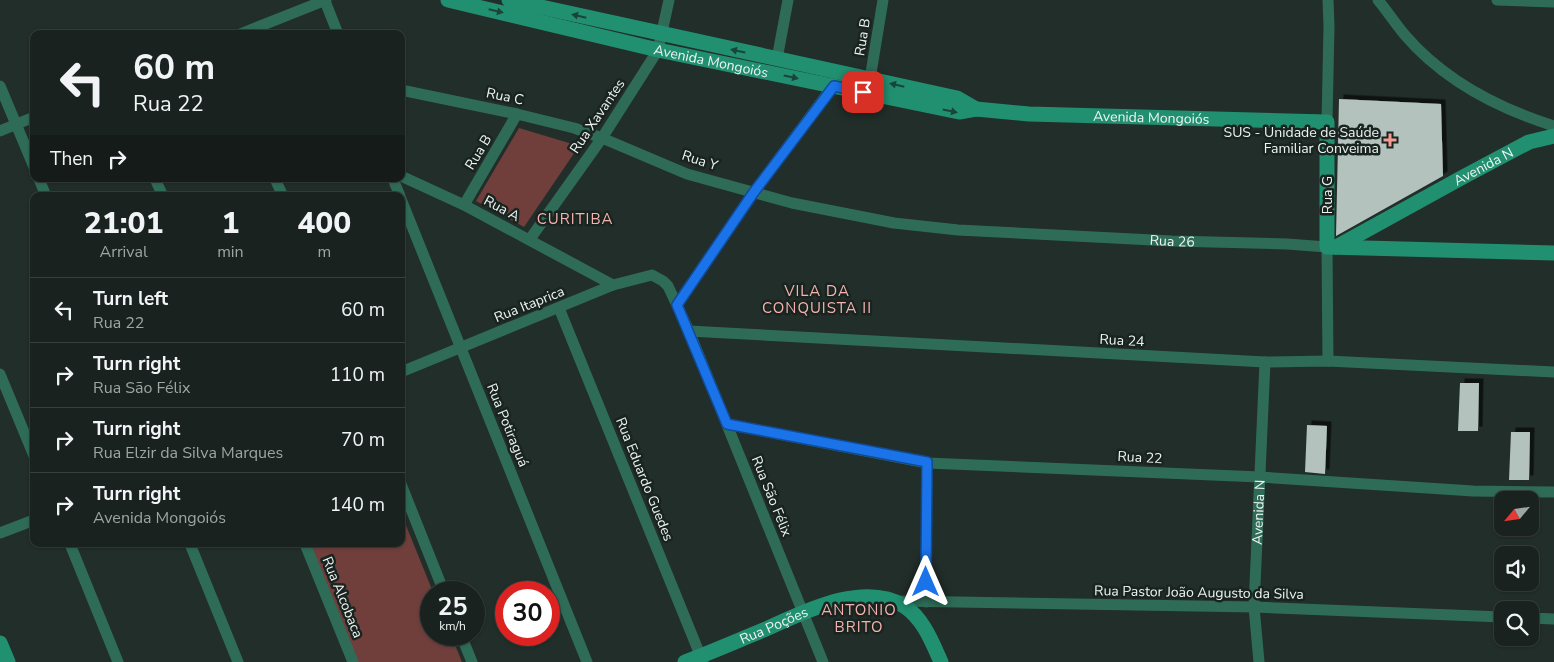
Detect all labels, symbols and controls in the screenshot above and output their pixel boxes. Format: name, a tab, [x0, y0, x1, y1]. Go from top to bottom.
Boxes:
one-way arrow	[488, 7, 503, 15]
one-way arrow	[572, 12, 587, 20]
street label: Rua B	[850, 17, 875, 57]
street label: Avenida Mongoiós	[652, 40, 770, 83]
text: 60 m	[133, 44, 215, 91]
one-way arrow	[730, 46, 746, 54]
icon: left	[50, 50, 115, 115]
pin	[842, 71, 884, 113]
one-way arrow	[783, 74, 799, 82]
street label: Rua Xavantes	[565, 75, 630, 157]
icon: arrive	[849, 78, 877, 106]
one-way arrow	[889, 81, 904, 89]
street label: Rua C	[484, 83, 525, 110]
text: Rua 22	[133, 89, 204, 119]
one-way arrow	[942, 107, 958, 115]
street label: Avenida Mongoiós	[1093, 107, 1210, 129]
place label: SUS - Unidade de Saúde Familiar Conveima	[1224, 123, 1379, 158]
street label: Rua B	[461, 131, 496, 173]
marker: SUS - Unidade de Saúde Familiar Conveima	[1383, 133, 1397, 147]
street label: Avenida N	[1450, 143, 1517, 190]
icon: right	[103, 145, 131, 173]
text: Then	[50, 146, 93, 172]
street label: Rua Y	[680, 146, 721, 175]
street label: Rua G	[1318, 176, 1337, 214]
street label: Rua A	[480, 191, 523, 226]
text: 21:01	[84, 203, 163, 244]
text: 1	[221, 203, 239, 244]
text: 400	[297, 203, 351, 244]
district label: CURITIBA	[537, 209, 613, 229]
street label: Rua 26	[1149, 231, 1195, 252]
text: Arrival	[100, 241, 148, 263]
text: min	[217, 241, 244, 263]
text: m	[317, 241, 331, 263]
district label: VILA DA CONQUISTA II	[762, 281, 872, 318]
street label: Rua Itaprica	[491, 282, 567, 327]
text: Turn left	[93, 286, 168, 312]
icon: left	[50, 296, 78, 324]
text: 60 m	[341, 297, 385, 323]
text: Rua 22	[93, 312, 144, 334]
street label: Rua 24	[1099, 330, 1145, 351]
text: Turn right	[93, 351, 180, 377]
icon: right	[50, 361, 78, 389]
text: 110 m	[330, 362, 385, 388]
text: Rua São Félix	[93, 377, 190, 399]
street label: Rua Potiraguá	[482, 381, 533, 470]
street label: Rua Eduardo Guedes	[611, 414, 678, 544]
text: Turn right	[93, 416, 180, 442]
icon: right	[50, 426, 78, 454]
text: 70 m	[341, 427, 385, 453]
text: Rua Elzir da Silva Marques	[93, 442, 283, 464]
street label: Rua 22	[1117, 447, 1163, 468]
street label: Rua São Félix	[747, 453, 797, 540]
street label: Avenida N	[1248, 479, 1270, 545]
text: Turn right	[93, 481, 180, 507]
icon: right	[50, 491, 78, 519]
north arrow	[1494, 491, 1539, 536]
map controls	[1494, 491, 1539, 646]
text: 140 m	[330, 492, 385, 518]
text: Avenida Mongoiós	[93, 507, 226, 529]
button: sound	[1494, 546, 1539, 591]
street label: Rua Alcobaca	[318, 554, 367, 641]
position arrow	[899, 555, 951, 607]
speed limit sign: 30	[495, 581, 560, 646]
street label: Rua Pastor João Augusto da Silva	[1094, 581, 1304, 604]
text: 25	[437, 590, 468, 624]
district label: ANTONIO BRITO	[821, 600, 897, 637]
button: search	[1494, 601, 1539, 646]
street label: Rua Poções	[737, 602, 811, 649]
text: km/h	[439, 618, 466, 634]

